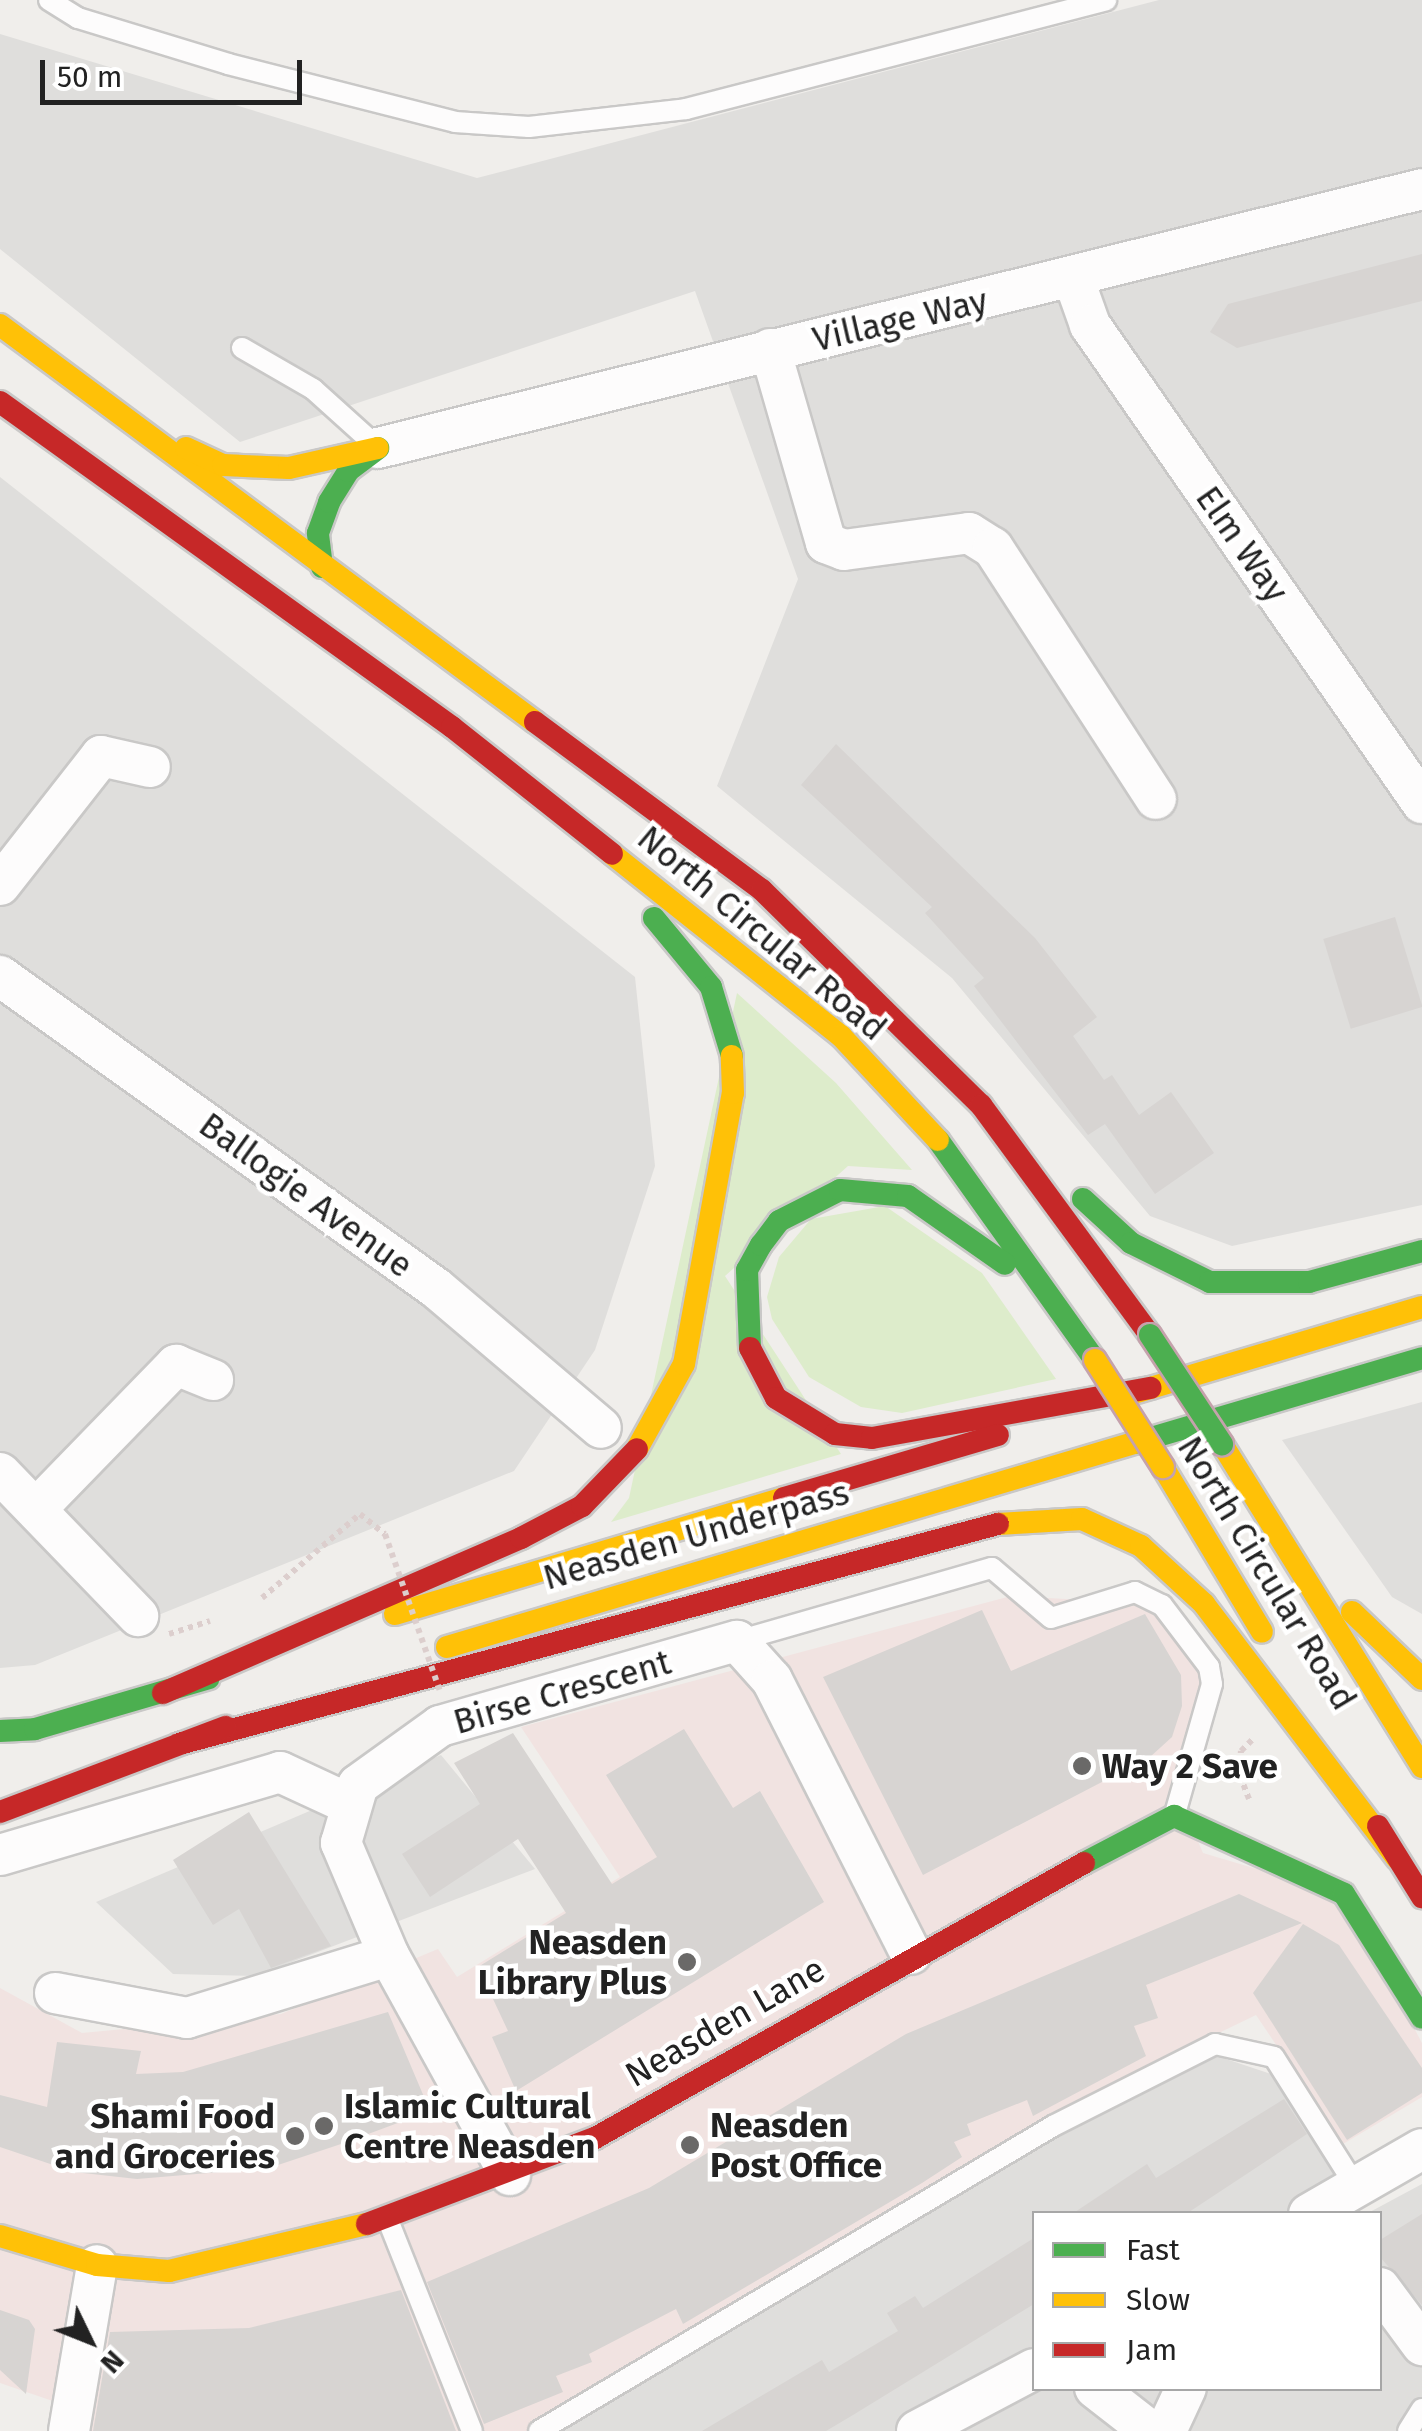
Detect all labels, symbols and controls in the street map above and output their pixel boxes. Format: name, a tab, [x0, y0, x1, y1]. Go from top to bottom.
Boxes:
scale bar	[45, 40, 308, 102]
text: 50 m	[57, 59, 122, 95]
street label: Village Way	[809, 280, 991, 360]
street label: Elm Way	[1187, 478, 1297, 610]
street label: North Circular Road	[629, 817, 895, 1049]
street label: Ballogie Avenue	[191, 1104, 421, 1286]
street label: North Circular Road	[1169, 1429, 1365, 1717]
street label: Neasden Underpass	[538, 1471, 854, 1599]
street label: Birse Crescent	[449, 1641, 675, 1743]
place label: Way 2 Save	[1102, 1745, 1278, 1787]
marker: Way 2 Save	[1071, 1755, 1093, 1777]
place label: Neasden Library Plus	[478, 1921, 667, 2003]
street label: Neasden Lane	[618, 1948, 832, 2096]
marker: Neasden Library Plus	[676, 1951, 698, 1973]
place label: Islamic Cultural Centre Neasden	[344, 2085, 595, 2167]
place label: Shami Food and Groceries	[55, 2095, 275, 2177]
place label: Neasden Post Office	[710, 2104, 882, 2186]
marker: Islamic Cultural Centre Neasden	[313, 2115, 335, 2137]
marker: Shami Food and Groceries	[284, 2125, 306, 2147]
marker: Neasden Post Office	[679, 2134, 701, 2156]
legend	[1032, 2211, 1382, 2391]
text: Fast	[1126, 2232, 1180, 2268]
text: Slow	[1126, 2282, 1190, 2318]
north arrow	[40, 2291, 140, 2391]
text: Jam	[1126, 2332, 1177, 2368]
text: N	[94, 2344, 131, 2380]

